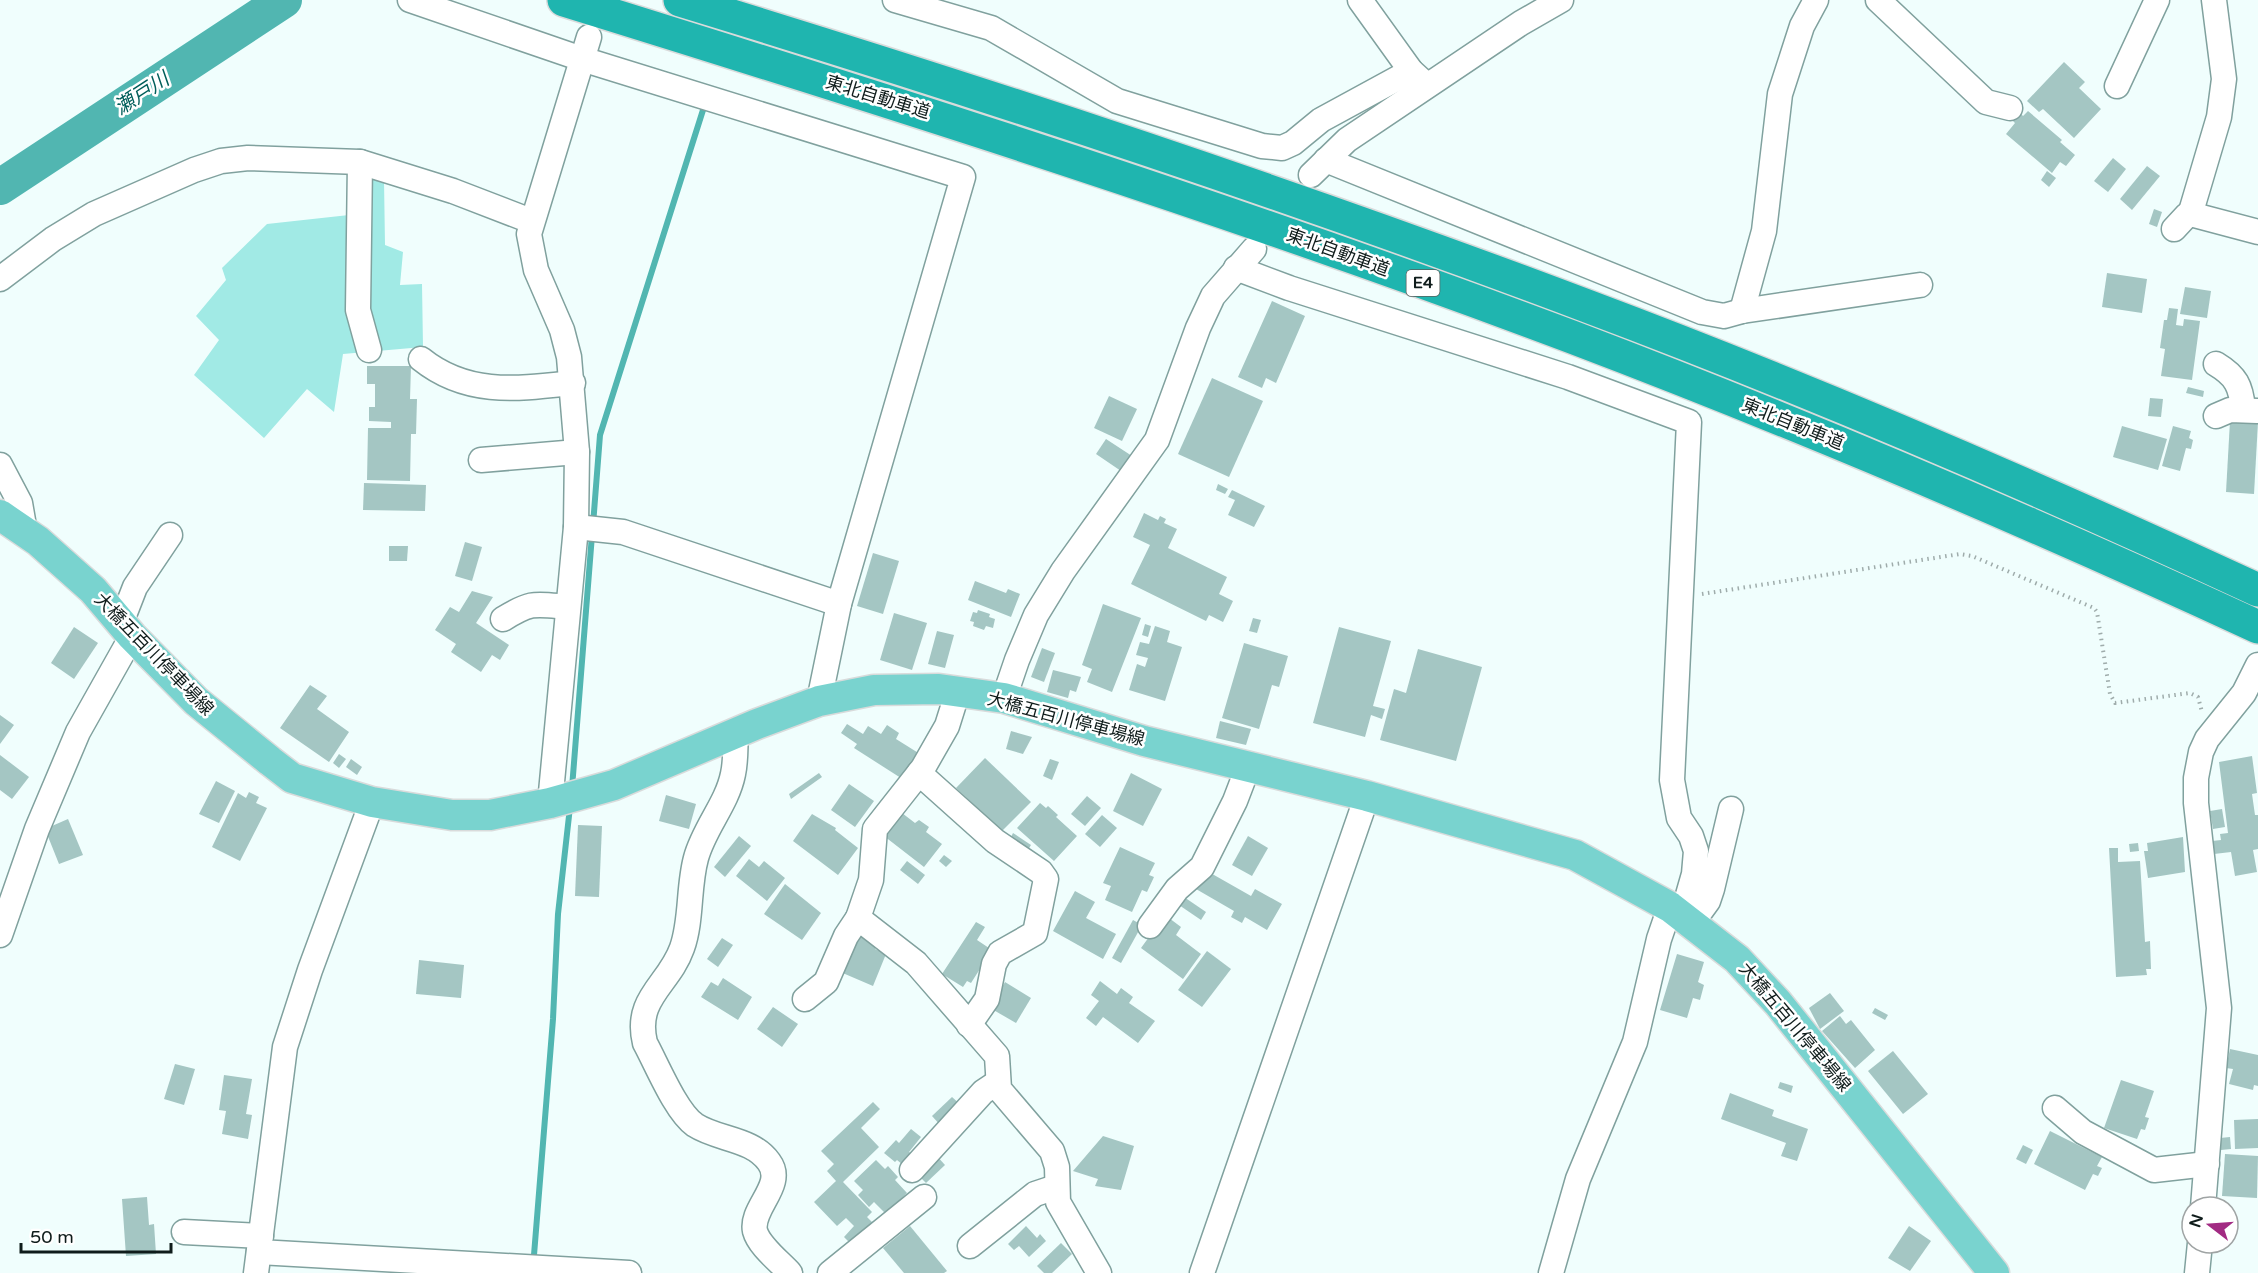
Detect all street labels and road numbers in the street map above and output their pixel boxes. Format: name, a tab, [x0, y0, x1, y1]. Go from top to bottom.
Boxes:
street label: 東北自動車道	[823, 71, 933, 123]
street label: 東北自動車道	[1283, 223, 1393, 281]
road number: E4	[1406, 270, 1440, 296]
street label: 東北自動車道	[1739, 394, 1847, 454]
street label: 大橋五百川停車場線	[90, 588, 218, 720]
street label: 大橋五百川停車場線	[985, 687, 1147, 751]
street label: 大橋五百川停車場線	[1735, 958, 1855, 1096]

